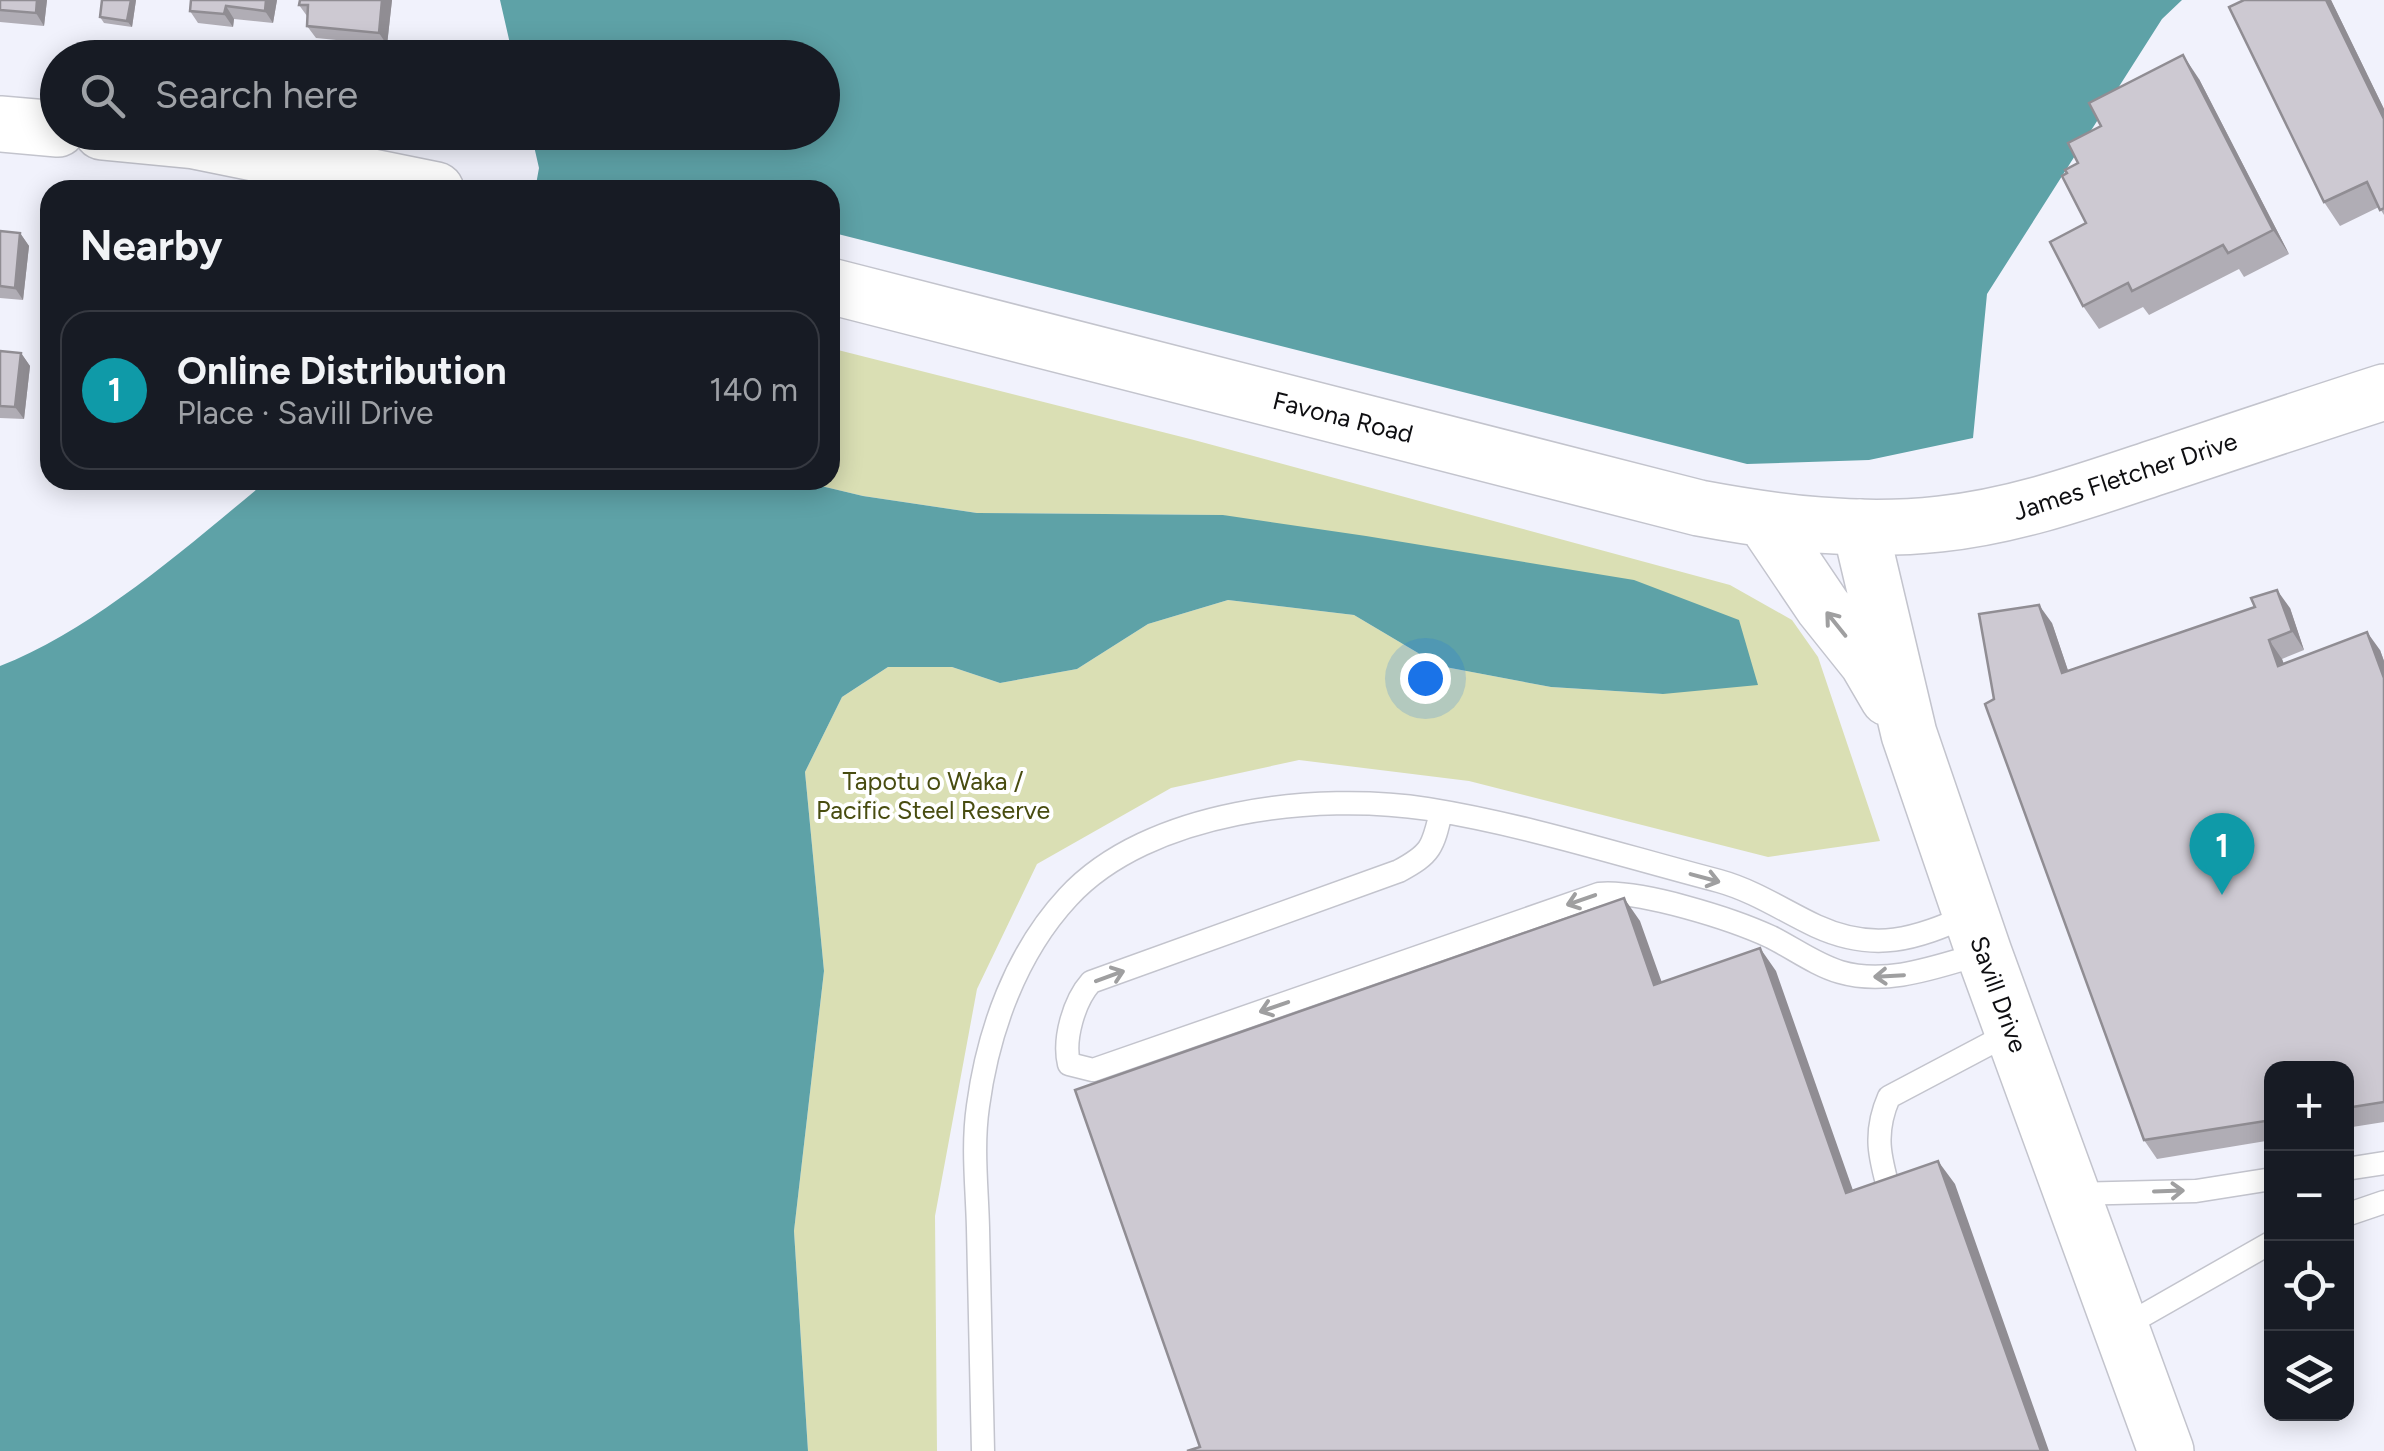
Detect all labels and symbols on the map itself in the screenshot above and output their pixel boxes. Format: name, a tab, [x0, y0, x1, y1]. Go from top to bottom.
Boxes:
street label: Favona Road	[1270, 385, 1416, 449]
street label: James Fletcher Drive	[2009, 426, 2241, 526]
one-way arrow	[1825, 611, 1847, 637]
your location	[1400, 653, 1451, 704]
park label: Tapotu o Waka / Pacific Steel Reserve	[816, 766, 1050, 825]
pin: 1	[2190, 812, 2254, 895]
one-way arrow	[1689, 869, 1720, 888]
one-way arrow	[1567, 892, 1598, 910]
street label: Savill Drive	[1964, 932, 2034, 1056]
one-way arrow	[1093, 966, 1124, 984]
one-way arrow	[1874, 966, 1906, 985]
one-way arrow	[1260, 999, 1291, 1017]
one-way arrow	[2152, 1182, 2184, 1201]

